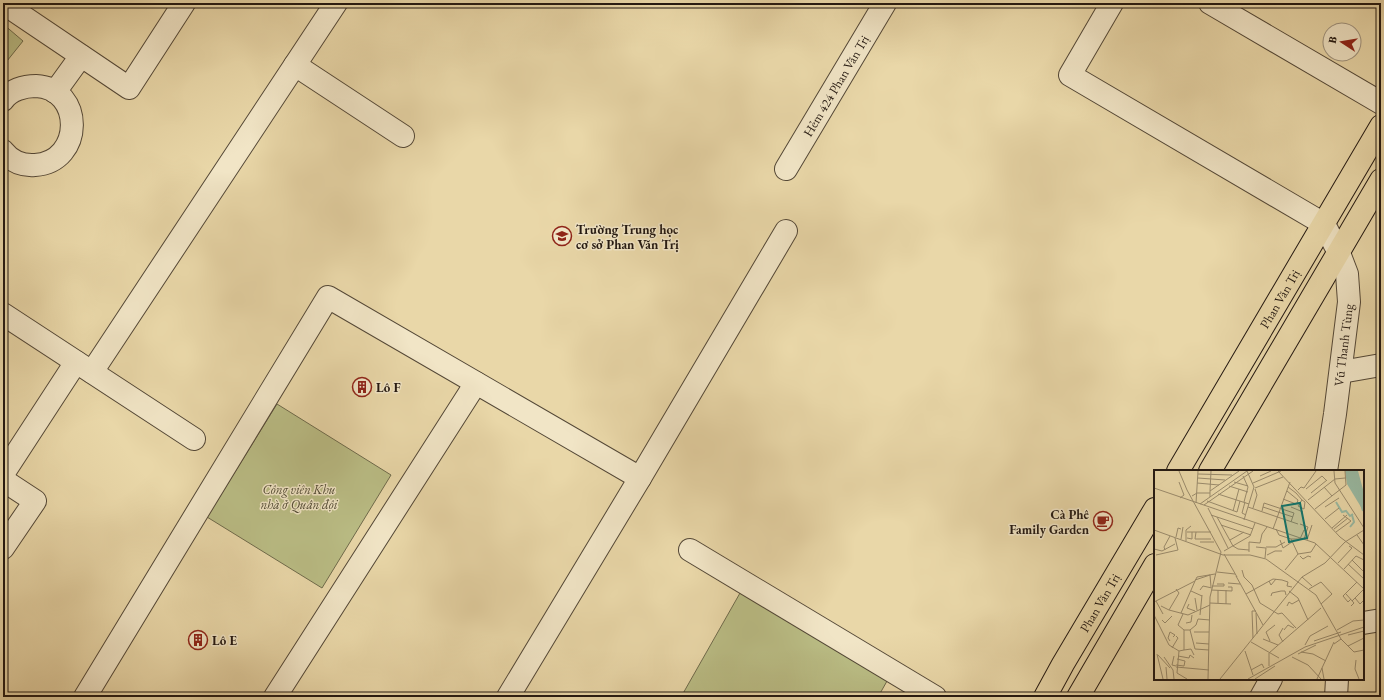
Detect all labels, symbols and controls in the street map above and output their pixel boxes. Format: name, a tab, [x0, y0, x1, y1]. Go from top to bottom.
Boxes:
north arrow	[1322, 22, 1362, 62]
street label: Hẻm 424 Phan Văn Trị	[799, 32, 873, 140]
text: B	[1325, 35, 1340, 45]
place label: Trường Trung học cơ sở Phan Văn Trị	[576, 221, 679, 253]
school or university icon: Trường Trung học cơ sở Phan Văn Trị	[551, 225, 573, 247]
street label: Phan Văn Trị	[1256, 266, 1304, 331]
street label: Vũ Thanh Tùng	[1330, 302, 1357, 387]
building icon: Lô F	[351, 376, 373, 398]
place label: Lô F	[376, 379, 401, 396]
inset map	[1154, 470, 1364, 680]
park label: Công viên Khu nhà ở Quân đội	[260, 481, 339, 513]
place label: Cà Phê Family Garden	[1009, 506, 1090, 538]
cafe icon: Cà Phê Family Garden	[1092, 510, 1114, 532]
street label: Phan Văn Trị	[1076, 570, 1124, 635]
building icon: Lô E	[187, 629, 209, 651]
place label: Lô E	[212, 632, 237, 649]

